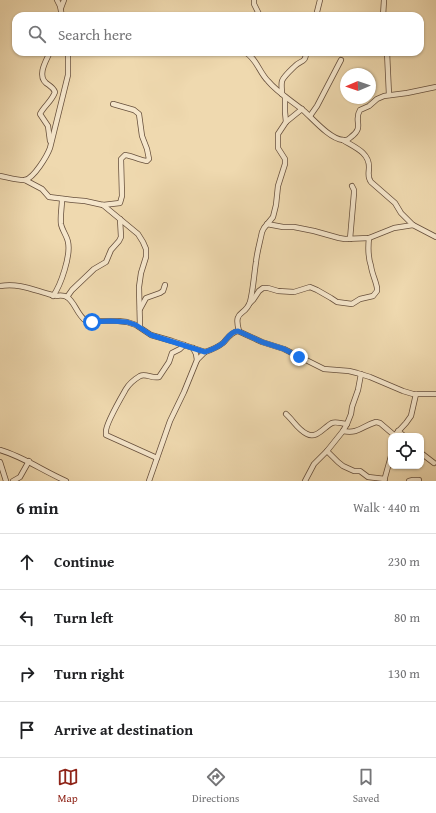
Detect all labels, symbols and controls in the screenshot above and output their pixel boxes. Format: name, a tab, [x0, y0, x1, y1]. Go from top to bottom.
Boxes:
search box	[12, 12, 424, 56]
icon: search	[26, 23, 48, 45]
text: Search here	[58, 24, 132, 45]
north arrow	[340, 68, 376, 104]
route start	[83, 313, 101, 331]
route end	[290, 348, 308, 366]
map controls	[388, 433, 424, 469]
button: locate	[388, 433, 424, 469]
text: 6 min	[16, 495, 58, 520]
text: Walk · 440 m	[353, 498, 420, 517]
icon: ahead	[16, 551, 38, 573]
text: Continue	[54, 551, 115, 572]
text: 230 m	[388, 552, 420, 571]
icon: left	[16, 607, 38, 629]
text: Turn left	[54, 607, 113, 628]
text: 80 m	[394, 608, 420, 627]
icon: right	[16, 663, 38, 685]
text: Turn right	[54, 663, 125, 684]
text: 130 m	[388, 664, 420, 683]
icon: arrive	[16, 719, 38, 741]
text: Arrive at destination	[54, 719, 193, 740]
tab: Map	[57, 766, 79, 806]
tab: Directions	[192, 766, 239, 806]
tab: Saved	[353, 766, 379, 806]

